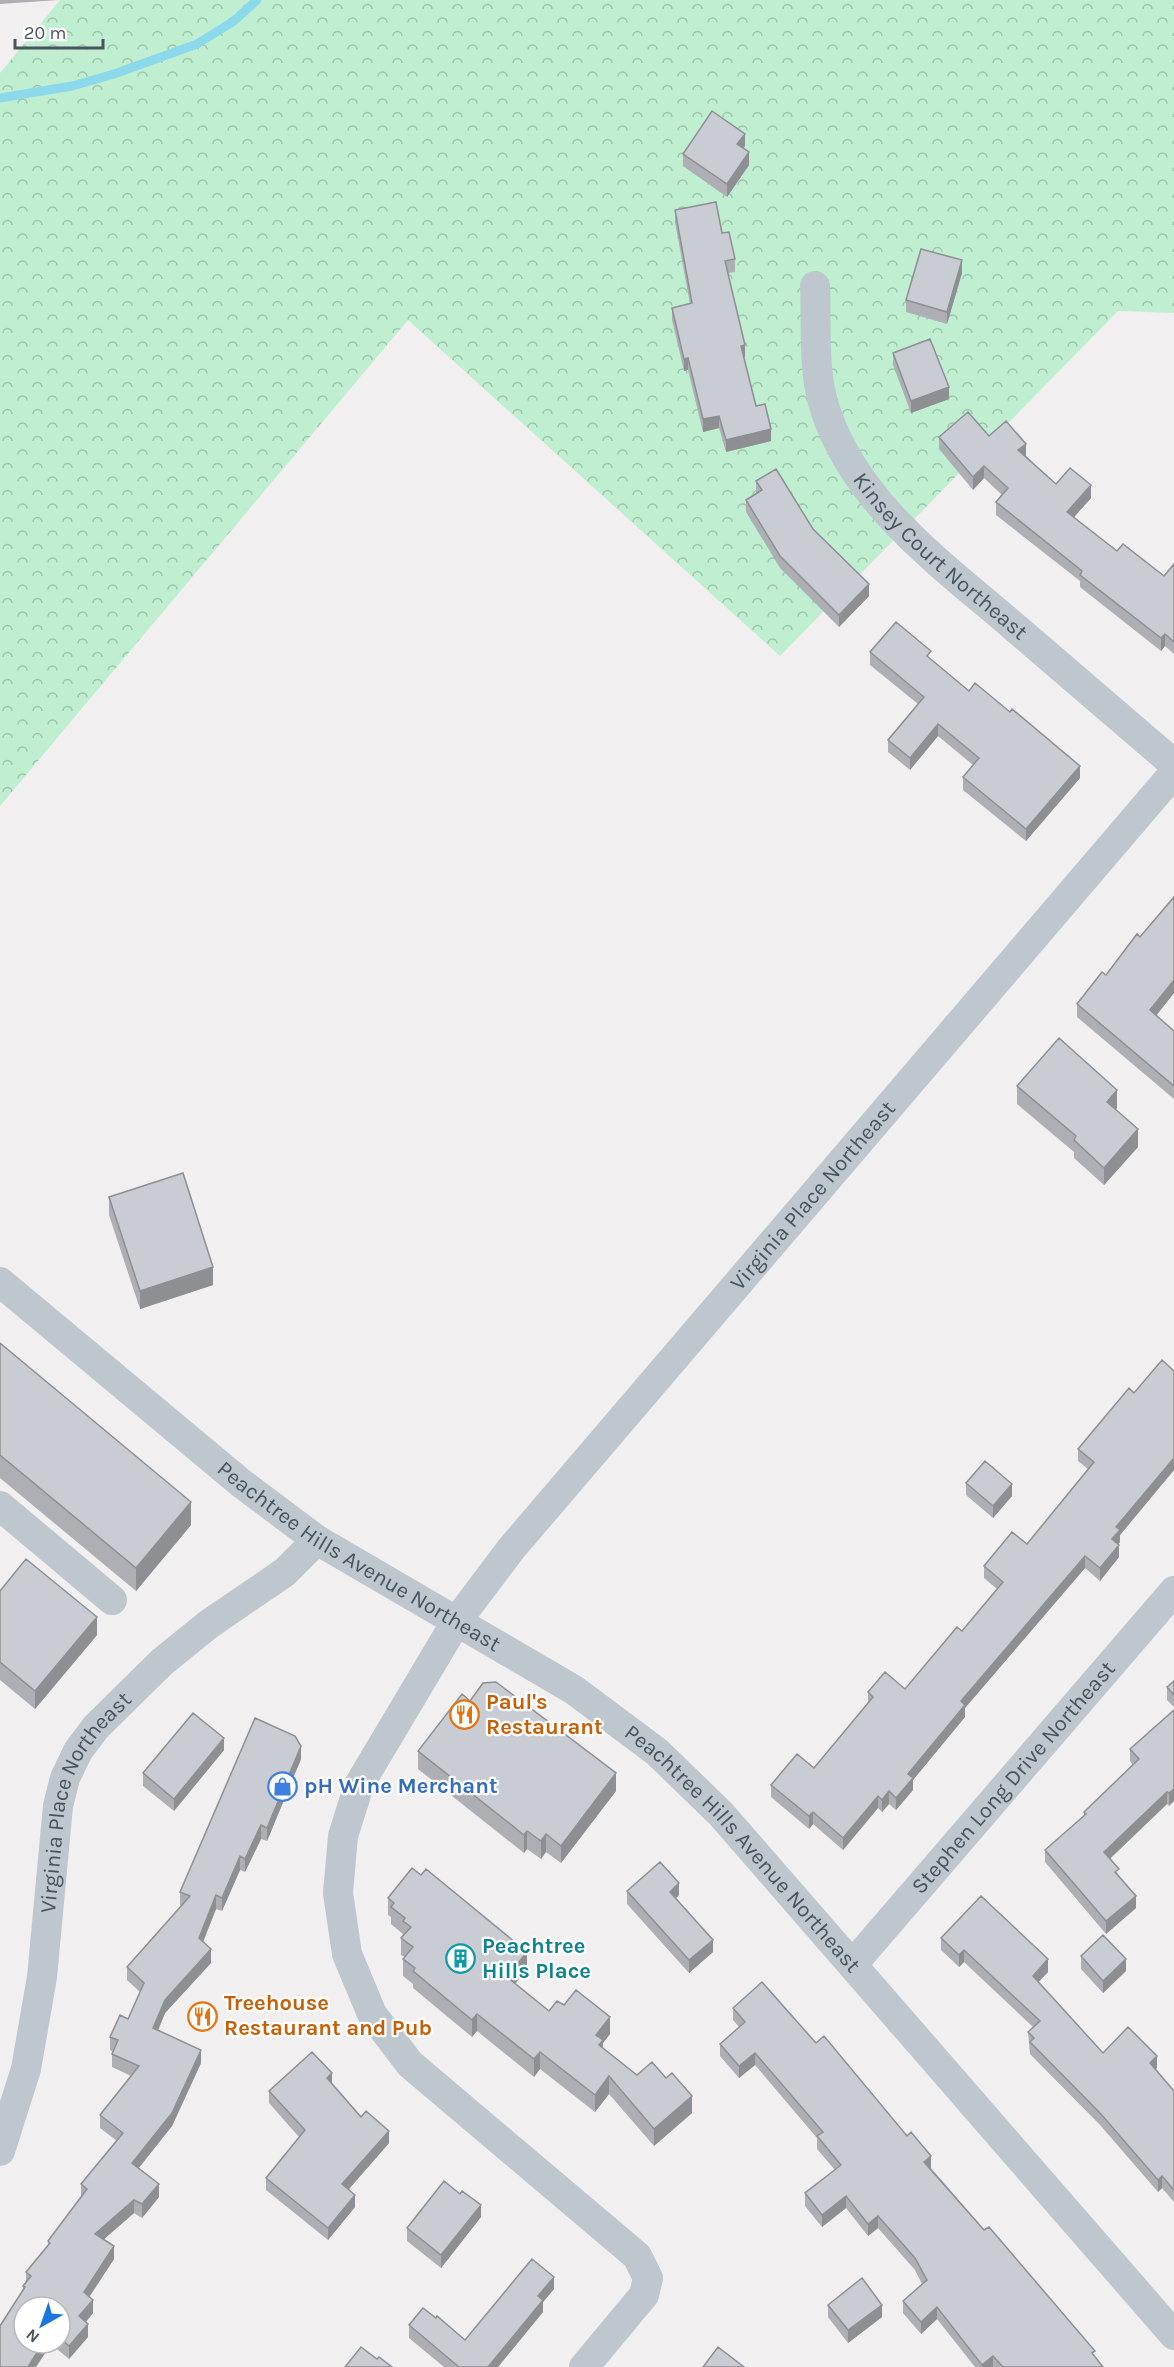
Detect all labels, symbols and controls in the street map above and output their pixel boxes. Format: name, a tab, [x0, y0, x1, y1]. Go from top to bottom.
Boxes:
scale bar	[15, 12, 104, 50]
text: 20 m	[24, 22, 66, 44]
street label: Kinsey Court Northeast	[847, 468, 1033, 645]
street label: Virginia Place Northeast	[725, 1096, 901, 1296]
street label: Peachtree Hills Avenue Northeast	[212, 1456, 505, 1657]
street label: Stephen Long Drive Northeast	[906, 1656, 1121, 1899]
street label: Virginia Place Northeast	[35, 1686, 137, 1914]
place label: Paul's Restaurant	[486, 1689, 603, 1740]
restaurant icon: Paul's Restaurant	[449, 1699, 481, 1731]
street label: Peachtree Hills Avenue Northeast	[619, 1719, 866, 1978]
shop icon: pH Wine Merchant	[267, 1770, 299, 1802]
place label: pH Wine Merchant	[304, 1773, 498, 1799]
place label: Peachtree Hills Place	[482, 1933, 591, 1984]
building icon: Peachtree Hills Place	[445, 1943, 477, 1975]
place label: Treehouse Restaurant and Pub	[224, 1990, 432, 2041]
restaurant icon: Treehouse Restaurant and Pub	[187, 2000, 219, 2032]
north arrow	[12, 2295, 72, 2355]
text: N	[22, 2325, 43, 2347]

